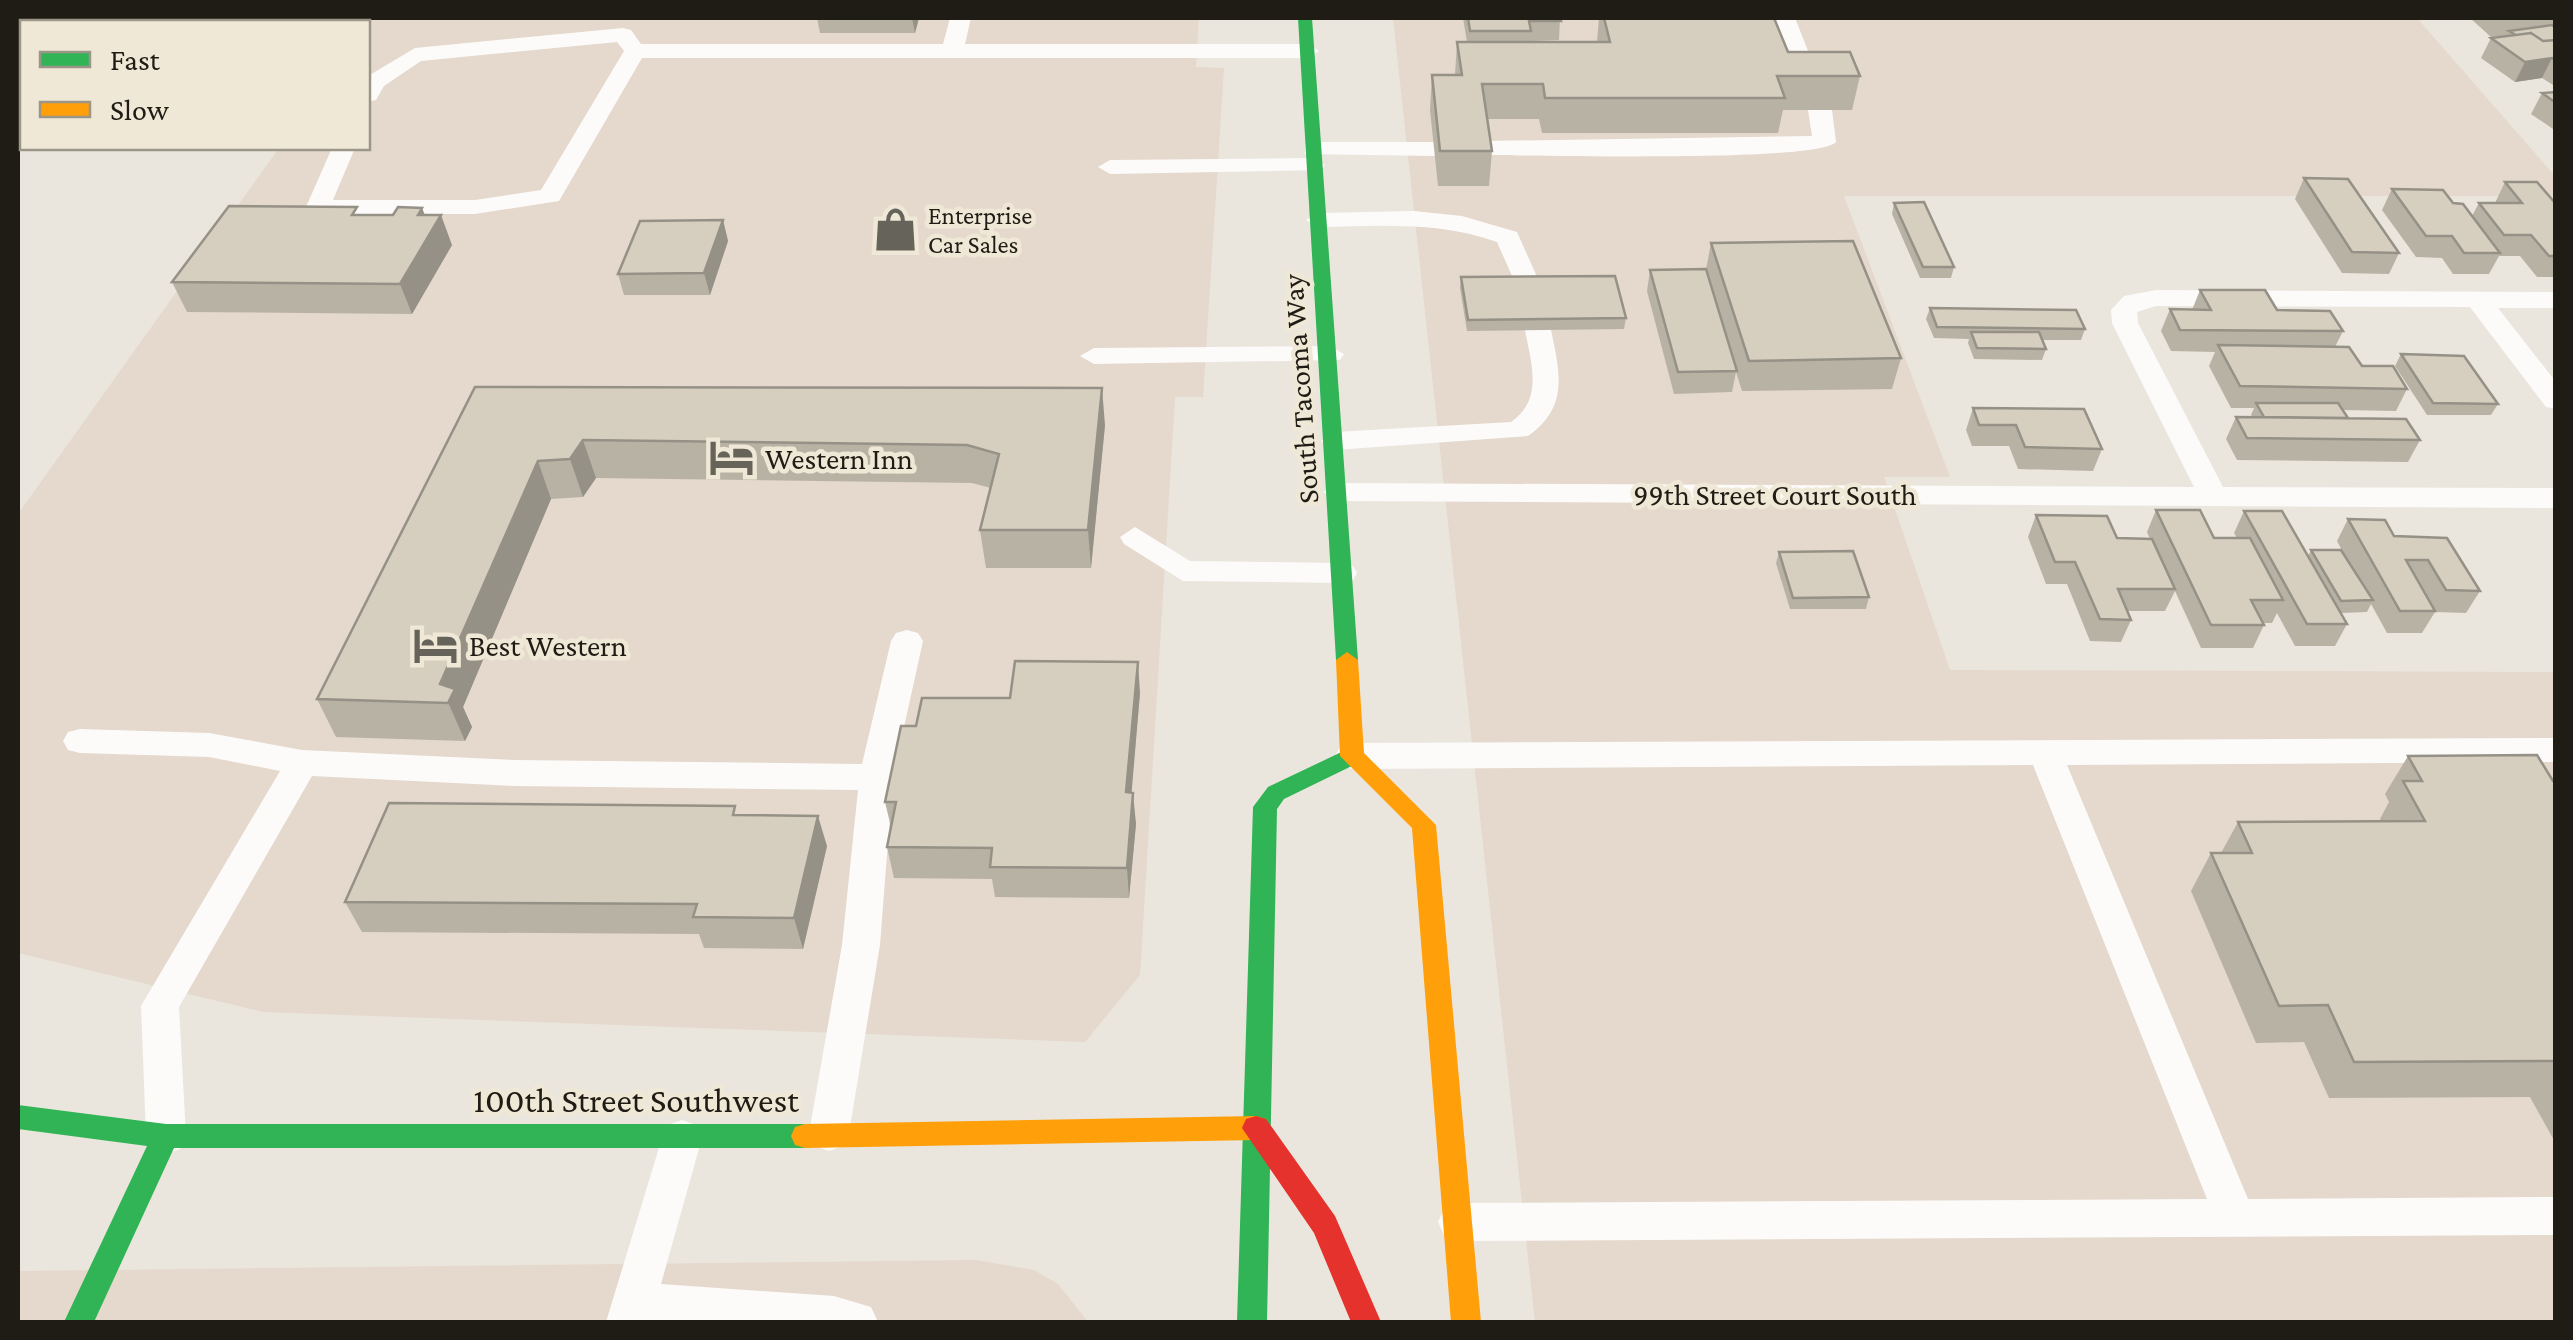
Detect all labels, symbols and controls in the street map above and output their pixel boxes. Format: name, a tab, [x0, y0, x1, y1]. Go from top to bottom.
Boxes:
legend	[20, 20, 370, 150]
text: Fast	[110, 43, 161, 76]
text: Slow	[110, 93, 170, 126]
place label: Enterprise Car Sales	[928, 202, 1032, 258]
shop icon: Enterprise Car Sales	[871, 205, 919, 253]
street label: South Tacoma Way	[1275, 273, 1325, 505]
hotel icon: Western Inn	[708, 434, 756, 482]
place label: Western Inn	[765, 442, 913, 475]
street label: 99th Street Court South	[1633, 478, 1917, 511]
hotel icon: Best Western	[412, 621, 460, 669]
place label: Best Western	[469, 629, 627, 662]
street label: 100th Street Southwest	[473, 1081, 799, 1120]

